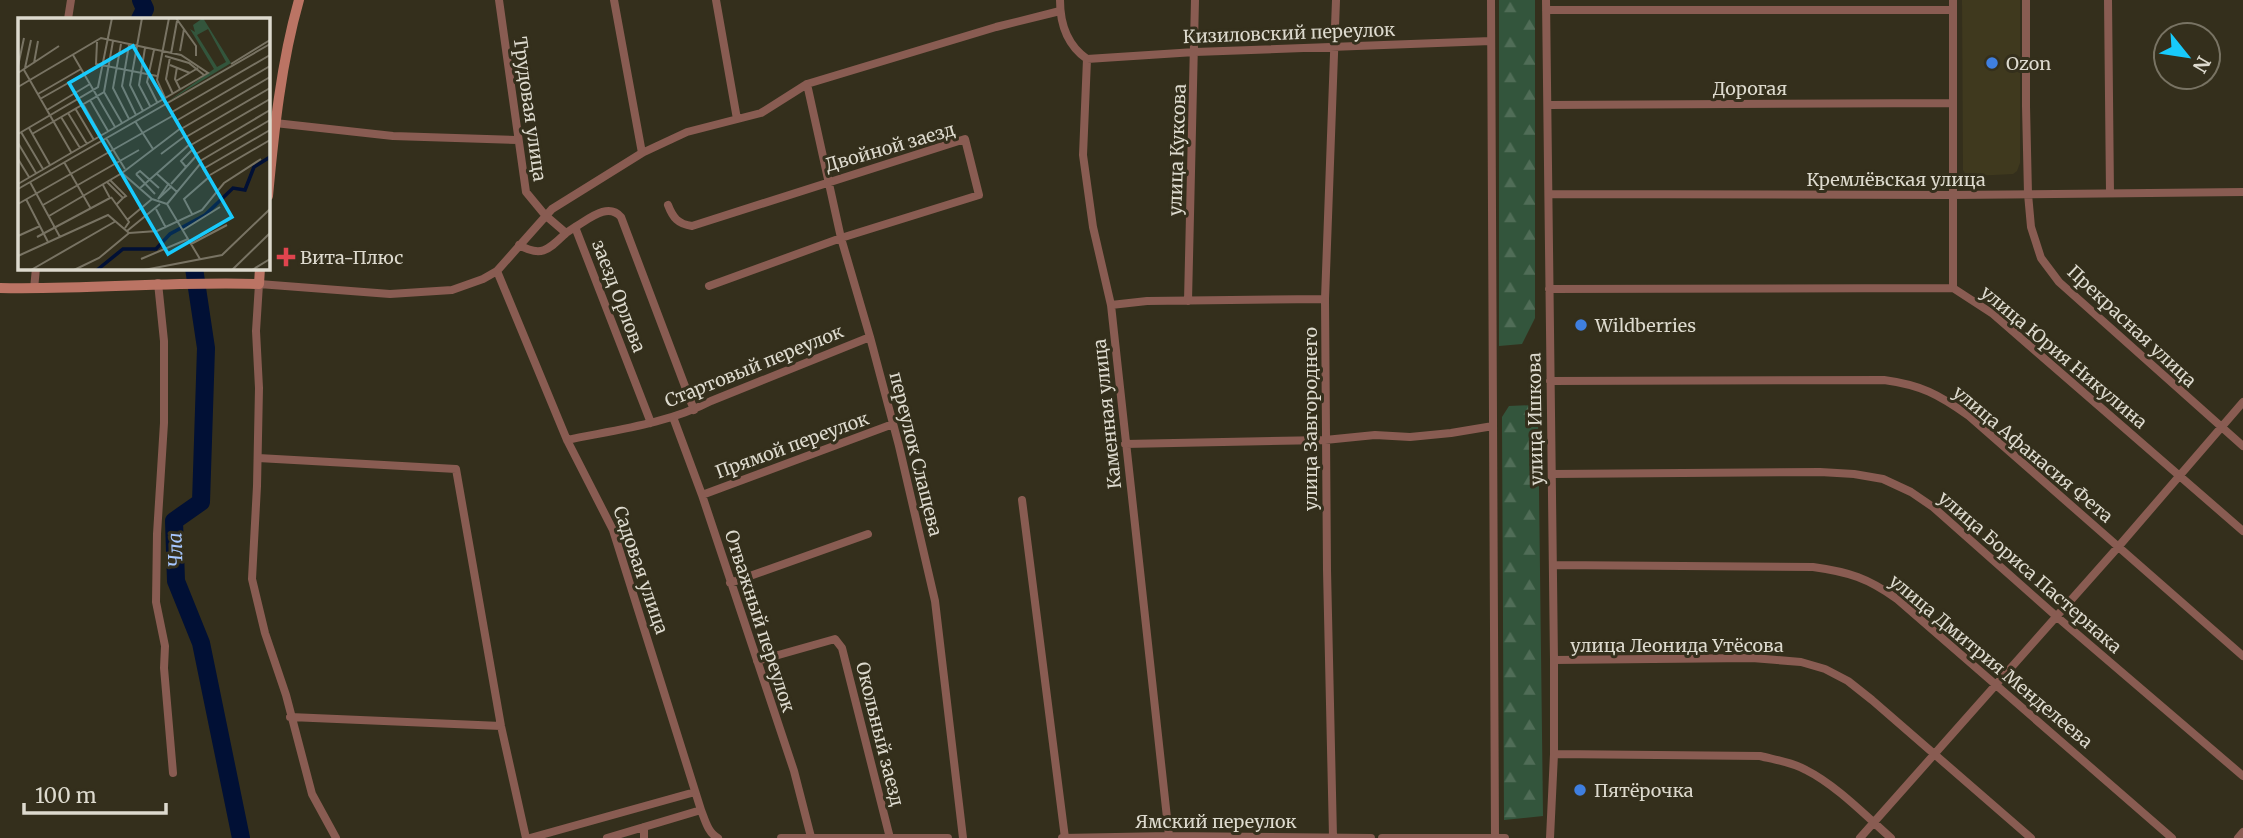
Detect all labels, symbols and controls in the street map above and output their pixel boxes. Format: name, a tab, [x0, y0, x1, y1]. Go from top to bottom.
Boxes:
inset map	[18, 18, 270, 270]
street label: Кизиловский переулок	[1182, 18, 1396, 48]
north arrow	[2152, 21, 2222, 91]
street label: Трудовая улица	[508, 35, 552, 183]
place label: Ozon	[2006, 52, 2051, 75]
text: N	[2188, 52, 2216, 77]
marker: Ozon	[1984, 55, 2000, 71]
street label: Дорогая	[1713, 77, 1788, 100]
street label: улица Куксова	[1163, 83, 1191, 217]
street label: Двойной заезд	[822, 117, 958, 177]
street label: Кремлёвская улица	[1806, 168, 1986, 191]
street label: заезд Орлова	[587, 236, 651, 356]
place label: Вита-Плюс	[300, 246, 403, 269]
marker: Вита-Плюс	[278, 249, 294, 265]
street label: Прекрасная улица	[2063, 260, 2202, 392]
street label: улица Юрия Никулина	[1976, 281, 2152, 434]
place label: Wildberries	[1594, 314, 1696, 337]
marker: Wildberries	[1573, 317, 1589, 333]
street label: Стартовый переулок	[661, 319, 847, 412]
street label: улица Завгороднего	[1299, 327, 1322, 511]
street label: Каменная улица	[1088, 337, 1126, 490]
street label: улица Ишкова	[1522, 352, 1548, 486]
street label: переулок Слащева	[884, 369, 948, 539]
street label: улица Афанасия Фета	[1948, 380, 2118, 528]
street label: Прямой переулок	[712, 406, 872, 483]
street label: улица Бориса Пастернака	[1933, 486, 2127, 658]
street label: Садовая улица	[608, 503, 674, 637]
street label: Отважный переулок	[720, 527, 801, 716]
water label: Чла	[162, 532, 188, 568]
street label: улица Дмитрия Менделеева	[1885, 569, 2098, 753]
street label: улица Леонида Утёсова	[1570, 634, 1784, 657]
street label: Окольный заезд	[851, 659, 909, 809]
scale bar	[24, 772, 166, 816]
place label: Пятёрочка	[1594, 779, 1694, 802]
text: 100 m	[35, 782, 97, 809]
marker: Пятёрочка	[1572, 782, 1588, 798]
street label: Ямский переулок	[1135, 810, 1297, 833]

